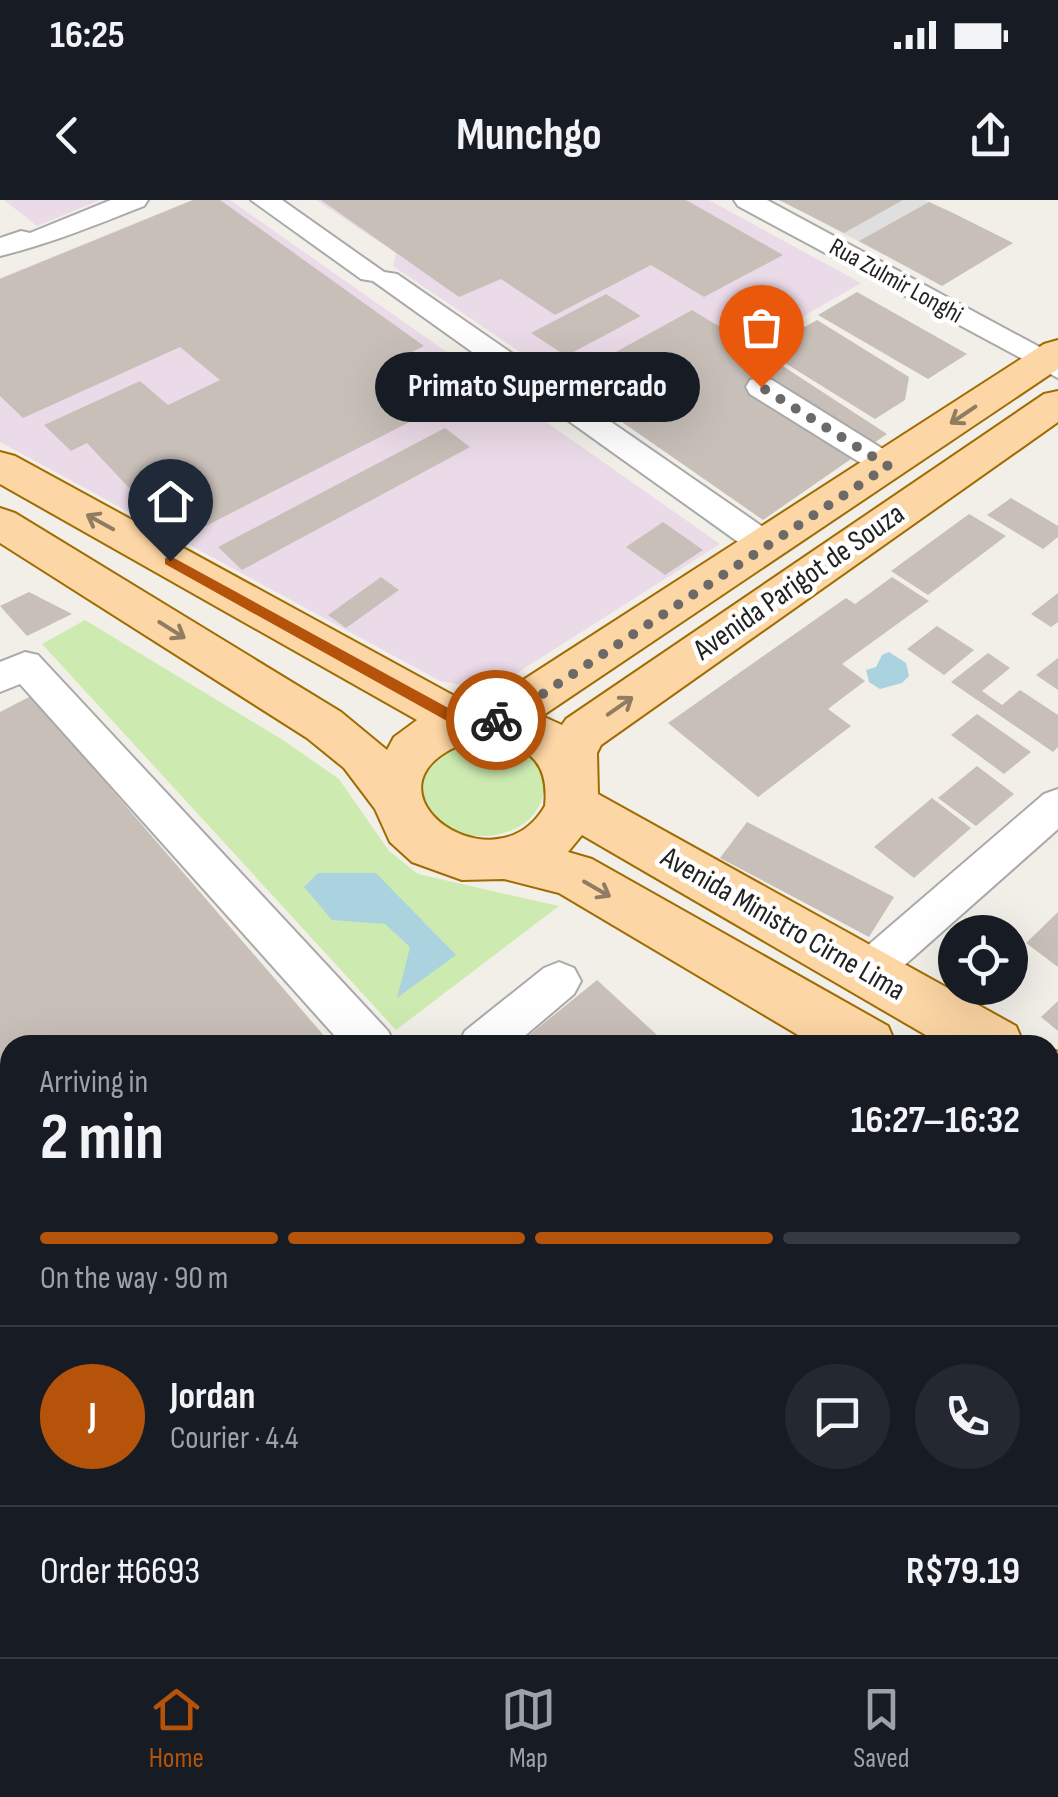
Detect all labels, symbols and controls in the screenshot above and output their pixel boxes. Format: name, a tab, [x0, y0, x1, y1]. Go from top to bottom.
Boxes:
text: 16:25	[50, 13, 125, 58]
icon: back	[40, 108, 95, 163]
text: Munchgo	[456, 108, 602, 163]
icon: share	[963, 108, 1018, 163]
street label: Rua Zulmir Longhi	[824, 232, 968, 330]
pin	[719, 285, 804, 388]
icon: bag	[734, 300, 789, 355]
callout: Primato Supermercado	[376, 352, 701, 422]
text: Primato Supermercado	[408, 367, 667, 406]
one-way arrow	[949, 405, 977, 426]
pin	[128, 459, 213, 562]
icon: home	[143, 474, 198, 529]
street label: Avenida Parigot de Souza	[686, 496, 911, 669]
one-way arrow	[86, 511, 115, 531]
one-way arrow	[157, 620, 186, 640]
courier	[446, 670, 546, 770]
icon: bike	[469, 693, 524, 748]
one-way arrow	[606, 696, 633, 717]
street label: Avenida Ministro Cirne Lima	[654, 839, 912, 1009]
one-way arrow	[582, 879, 611, 899]
map controls	[938, 915, 1028, 1005]
button: locate	[938, 915, 1028, 1005]
text: Arriving in	[40, 1063, 148, 1102]
text: 16:27–16:32	[851, 1098, 1020, 1143]
text: 2 min	[40, 1100, 164, 1178]
text: On the way · 90 m	[40, 1259, 228, 1298]
button: chat	[785, 1364, 890, 1469]
button: phone	[915, 1364, 1020, 1469]
text: Jordan	[170, 1374, 255, 1419]
text: J	[88, 1394, 97, 1439]
text: Courier · 4.4	[170, 1419, 298, 1458]
text: Order #6693	[40, 1549, 200, 1594]
text: R$79.19	[906, 1549, 1020, 1594]
tab: Home	[149, 1682, 204, 1775]
tab: Map	[501, 1682, 556, 1775]
tab: Saved	[853, 1682, 909, 1775]

